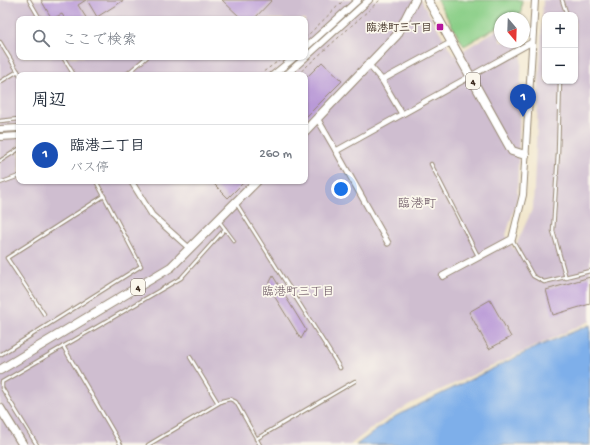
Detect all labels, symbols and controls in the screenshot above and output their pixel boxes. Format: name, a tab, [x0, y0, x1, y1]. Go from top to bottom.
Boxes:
north arrow	[494, 12, 530, 48]
map controls	[542, 12, 578, 84]
button: +	[542, 12, 578, 48]
search box	[16, 16, 308, 60]
place label: 臨港町三丁目	[366, 22, 432, 35]
marker: 臨港町三丁目	[435, 22, 445, 32]
icon: search	[30, 27, 52, 49]
text: ここで検索	[62, 32, 137, 50]
button: −	[542, 48, 578, 84]
road number: 4	[466, 73, 480, 89]
pin: 1	[510, 84, 536, 117]
text: 周辺	[32, 92, 66, 112]
text: 臨港二丁目	[70, 138, 145, 156]
text: 1	[42, 147, 48, 162]
text: 260 m	[259, 147, 292, 162]
text: バス停	[70, 161, 109, 176]
your location	[331, 179, 351, 199]
district label: 臨港町	[397, 196, 437, 212]
road number: 4	[131, 279, 145, 295]
district label: 臨港町三丁目	[262, 285, 334, 300]

